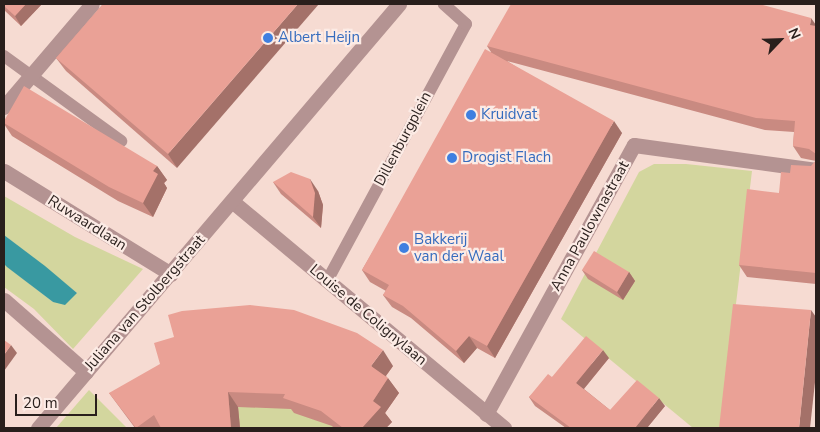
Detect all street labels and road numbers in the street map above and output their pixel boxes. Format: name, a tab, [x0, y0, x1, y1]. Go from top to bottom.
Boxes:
street label: Dillenburgplein	[371, 89, 435, 189]
street label: Anna Paulownastraat	[547, 158, 633, 294]
street label: Ruwaardlaan	[44, 192, 130, 254]
street label: Juliana van Stolbergstraat	[81, 231, 209, 375]
street label: Louise de Colignylaan	[306, 261, 430, 369]

